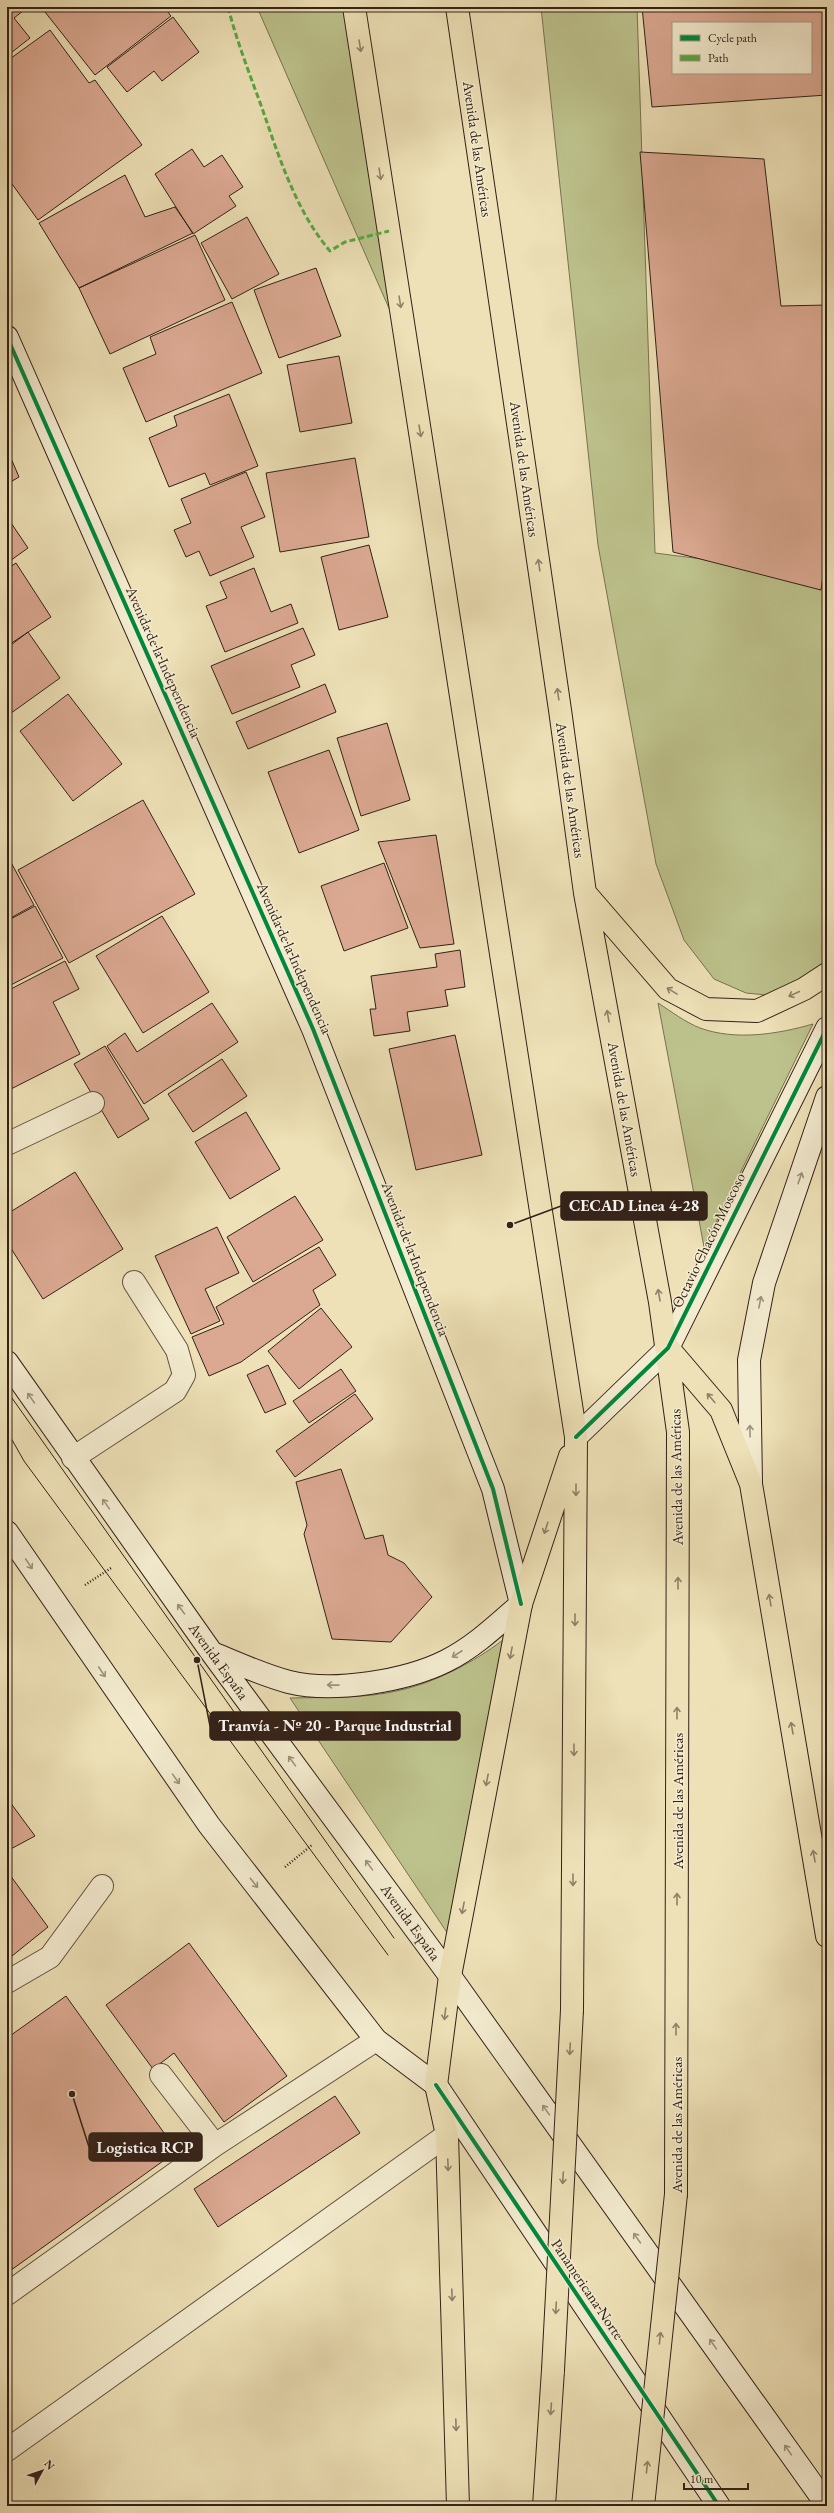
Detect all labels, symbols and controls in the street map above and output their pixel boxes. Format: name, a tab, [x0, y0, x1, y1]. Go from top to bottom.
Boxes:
legend	[672, 22, 812, 74]
text: Cycle path	[708, 30, 757, 46]
one-way arrow	[356, 39, 364, 52]
text: Path	[708, 50, 729, 66]
street label: Avenida de las Américas	[459, 79, 497, 218]
one-way arrow	[376, 167, 384, 180]
one-way arrow	[396, 296, 404, 309]
street label: Avenida de las Américas	[506, 399, 544, 538]
one-way arrow	[416, 424, 424, 437]
one-way arrow	[535, 559, 543, 572]
street label: Avenida de la Independencia	[122, 582, 206, 741]
one-way arrow	[554, 688, 562, 701]
street label: Avenida de las Américas	[552, 720, 590, 859]
street label: Avenida de la Independencia	[253, 878, 337, 1037]
one-way arrow	[666, 986, 678, 994]
one-way arrow	[788, 991, 800, 998]
one-way arrow	[603, 1010, 611, 1023]
street label: Avenida de las Américas	[604, 1039, 646, 1178]
street label: Octavio Chacón Moscoso	[667, 1169, 749, 1311]
one-way arrow	[796, 1172, 804, 1184]
street label: Avenida de la Independencia	[377, 1178, 454, 1339]
callout: CECAD Linea 4-28	[561, 1192, 707, 1220]
text: CECAD Linea 4-28	[569, 1195, 699, 1216]
one-way arrow	[655, 1289, 663, 1302]
one-way arrow	[757, 1296, 765, 1309]
one-way arrow	[27, 1392, 35, 1403]
one-way arrow	[706, 1393, 715, 1404]
street label: Avenida de las Américas	[665, 1408, 687, 1547]
one-way arrow	[746, 1425, 754, 1438]
one-way arrow	[572, 1483, 580, 1496]
one-way arrow	[102, 1498, 110, 1509]
one-way arrow	[542, 1521, 549, 1534]
one-way arrow	[25, 1559, 33, 1570]
one-way arrow	[674, 1577, 682, 1590]
one-way arrow	[766, 1594, 774, 1607]
one-way arrow	[177, 1604, 185, 1615]
one-way arrow	[571, 1613, 579, 1626]
street label: Avenida España	[184, 1618, 253, 1703]
one-way arrow	[507, 1646, 515, 1659]
one-way arrow	[452, 1650, 463, 1658]
one-way arrow	[98, 1666, 106, 1677]
one-way arrow	[327, 1681, 340, 1689]
one-way arrow	[673, 1707, 681, 1720]
callout: Tranvía - Nº 20 - Parque Industrial	[210, 1712, 460, 1740]
text: Tranvía - Nº 20 - Parque Industrial	[218, 1715, 452, 1736]
one-way arrow	[788, 1722, 796, 1735]
street label: Avenida de las Américas	[668, 1732, 687, 1870]
one-way arrow	[570, 1743, 578, 1756]
one-way arrow	[288, 1755, 296, 1766]
one-way arrow	[172, 1773, 180, 1784]
one-way arrow	[483, 1773, 491, 1786]
one-way arrow	[809, 1850, 817, 1863]
one-way arrow	[365, 1860, 373, 1871]
one-way arrow	[569, 1873, 577, 1886]
one-way arrow	[249, 1878, 258, 1889]
street label: Avenida España	[376, 1879, 445, 1964]
one-way arrow	[673, 1893, 681, 1906]
one-way arrow	[459, 1901, 467, 1914]
one-way arrow	[441, 2007, 449, 2020]
one-way arrow	[673, 2023, 680, 2036]
one-way arrow	[567, 2042, 574, 2055]
street label: Avenida de las Américas	[667, 2056, 686, 2194]
one-way arrow	[542, 2104, 550, 2115]
callout: Logistica RCP	[89, 2133, 202, 2161]
text: Logistica RCP	[97, 2137, 194, 2158]
one-way arrow	[444, 2158, 451, 2171]
one-way arrow	[560, 2171, 567, 2184]
one-way arrow	[633, 2233, 641, 2244]
street label: Panamericana Norte	[547, 2235, 629, 2343]
one-way arrow	[448, 2288, 455, 2301]
one-way arrow	[553, 2301, 560, 2314]
one-way arrow	[657, 2332, 664, 2345]
one-way arrow	[709, 2339, 717, 2350]
one-way arrow	[547, 2402, 554, 2415]
one-way arrow	[452, 2418, 459, 2431]
one-way arrow	[784, 2445, 792, 2456]
north arrow	[22, 2451, 62, 2491]
text: N	[41, 2457, 58, 2473]
one-way arrow	[643, 2461, 651, 2474]
scale bar	[684, 2465, 748, 2491]
text: 10 m	[690, 2471, 714, 2487]

